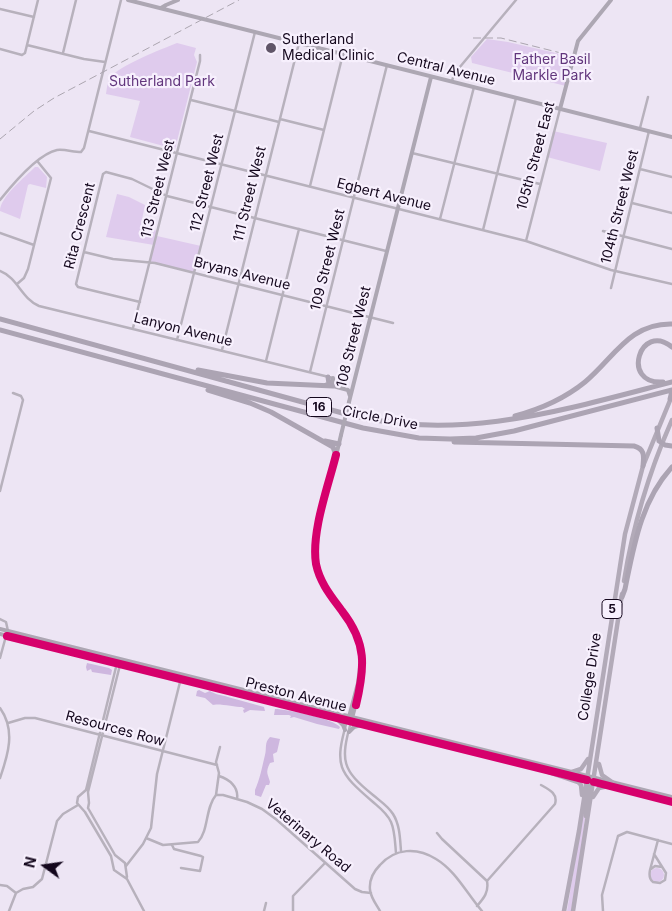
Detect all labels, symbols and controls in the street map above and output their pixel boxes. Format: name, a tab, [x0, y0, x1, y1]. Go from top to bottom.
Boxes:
place label: Sutherland Medical Clinic	[282, 32, 375, 64]
marker: Sutherland Medical Clinic	[264, 41, 278, 55]
street label: Central Avenue	[395, 49, 497, 89]
park label: Father Basil Markle Park	[512, 52, 592, 84]
park label: Sutherland Park	[109, 74, 215, 90]
street label: 105th Street East	[513, 100, 559, 212]
street label: 112 Street West	[187, 132, 227, 234]
street label: 113 Street West	[138, 138, 178, 240]
street label: 111 Street West	[230, 145, 270, 243]
street label: 104th Street West	[598, 148, 642, 266]
street label: Egbert Avenue	[335, 175, 433, 215]
street label: Rita Crescent	[61, 181, 99, 271]
street label: 109 Street West	[307, 208, 349, 312]
street label: Bryans Avenue	[192, 254, 292, 294]
street label: 108 Street West	[333, 285, 375, 389]
street label: Lanyon Avenue	[132, 310, 234, 350]
road number: 16	[306, 398, 332, 417]
street label: Circle Drive	[341, 402, 419, 434]
road number: 5	[602, 600, 622, 618]
street label: College Drive	[575, 632, 605, 722]
street label: Preston Avenue	[244, 674, 348, 716]
street label: Resources Row	[64, 708, 166, 750]
street label: Veterinary Road	[262, 796, 354, 876]
north arrow	[20, 841, 70, 891]
text: N	[20, 855, 39, 869]

